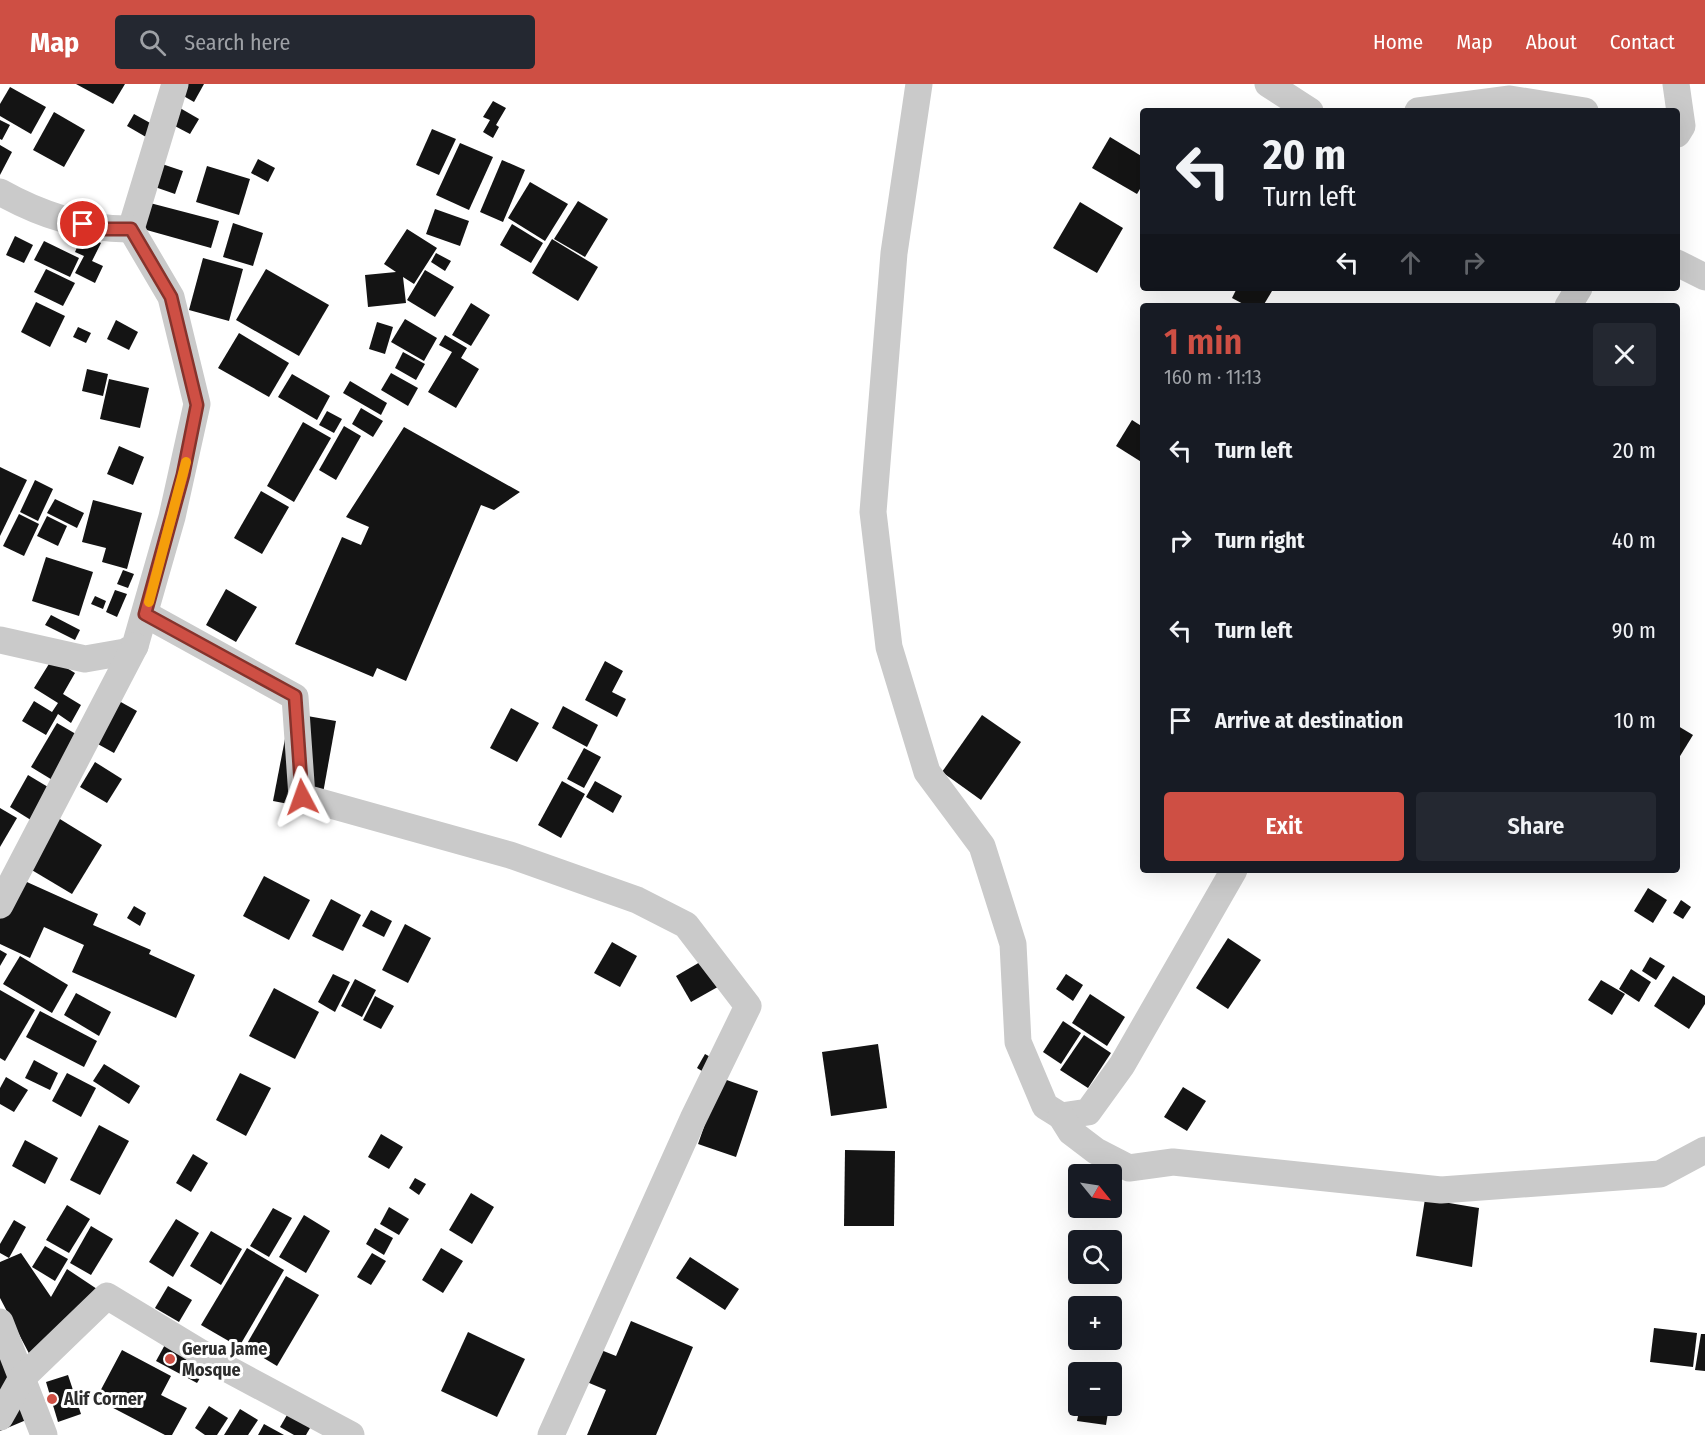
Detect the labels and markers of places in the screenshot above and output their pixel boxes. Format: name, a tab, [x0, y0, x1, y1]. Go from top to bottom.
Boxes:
pin	[57, 198, 108, 249]
place label: Gerua Jame Mosque	[182, 1338, 267, 1381]
marker: Gerua Jame Mosque	[163, 1352, 177, 1366]
place label: Alif Corner	[63, 1388, 144, 1410]
marker: Alif Corner	[45, 1392, 59, 1406]

